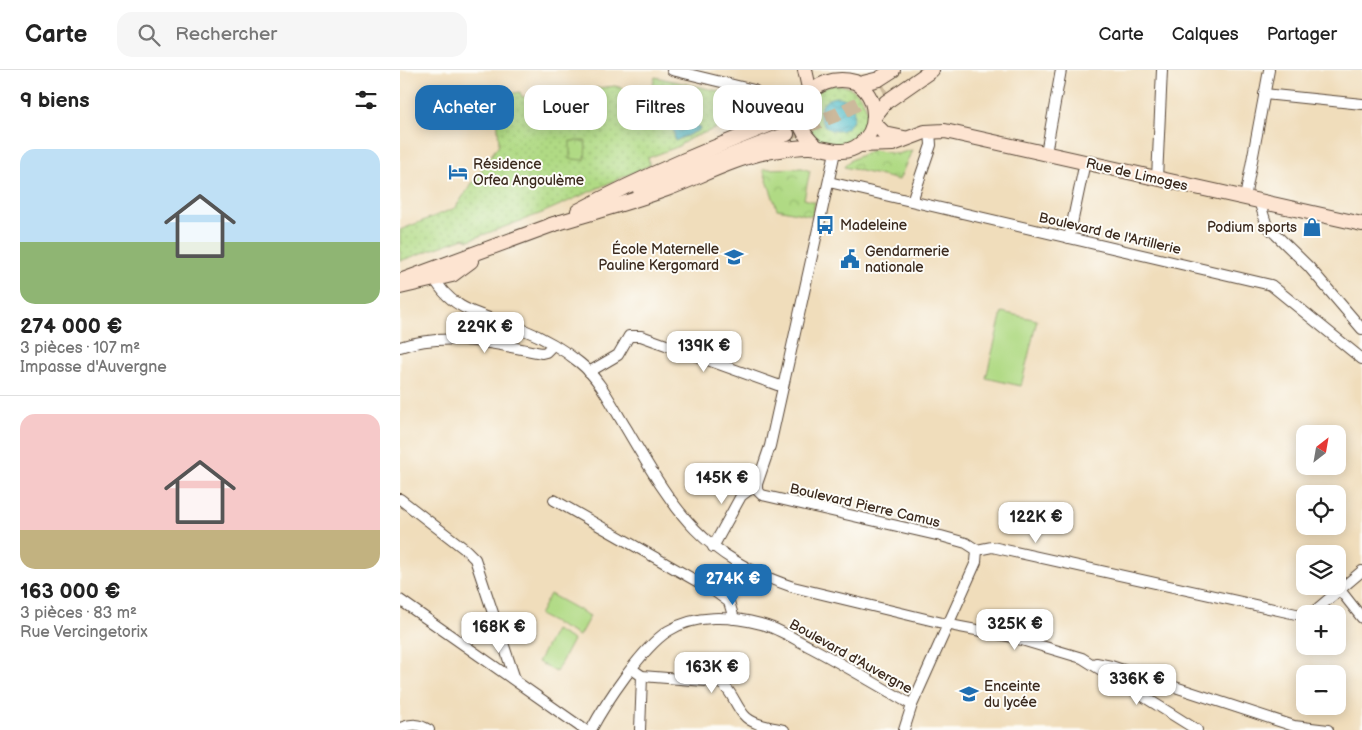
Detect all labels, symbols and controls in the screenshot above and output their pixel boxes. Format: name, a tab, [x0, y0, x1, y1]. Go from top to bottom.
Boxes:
search box	[117, 12, 467, 57]
text: Carte	[25, 20, 87, 49]
icon: search	[135, 21, 163, 49]
text: Rechercher	[175, 23, 277, 46]
text: Carte	[1098, 24, 1144, 45]
text: Calques	[1172, 24, 1239, 45]
text: Partager	[1267, 24, 1337, 45]
chip: Acheter	[415, 85, 514, 130]
chip: Louer	[524, 85, 607, 130]
chip: Filtres	[617, 85, 703, 130]
chip: Nouveau	[713, 85, 822, 130]
icon: filters	[352, 86, 380, 114]
text: 9 biens	[20, 88, 90, 113]
street label: Rue de Limoges	[1084, 154, 1190, 194]
place label: Résidence Orfea Angoulème	[473, 156, 584, 189]
hotel icon: Résidence Orfea Angoulème	[447, 161, 469, 183]
icon: home	[155, 181, 245, 271]
street label: Boulevard de l'Artillerie	[1037, 209, 1183, 258]
bus stop icon: Madeleine	[814, 214, 836, 236]
shop icon: Podium sports	[1301, 216, 1323, 238]
place label: Madeleine	[840, 217, 907, 234]
place label: Podium sports	[1207, 219, 1297, 236]
place label: École Maternelle Pauline Kergomard	[598, 240, 719, 274]
place label: Gendarmerie nationale	[865, 243, 949, 276]
school or university icon: École Maternelle Pauline Kergomard	[723, 246, 745, 268]
public building icon: Gendarmerie nationale	[839, 248, 861, 270]
pin: 229K €	[444, 312, 526, 354]
text: 274 000 €	[20, 314, 122, 339]
text: 229K €	[457, 318, 513, 337]
pin: 139K €	[663, 330, 745, 373]
text: 139K €	[678, 337, 730, 356]
text: 3 pièces · 107 m²	[20, 339, 140, 358]
text: Impasse d'Auvergne	[20, 358, 167, 377]
north arrow	[1296, 425, 1346, 475]
map controls	[1296, 425, 1346, 715]
icon: home	[155, 447, 245, 537]
pin: 145K €	[681, 462, 763, 505]
text: 145K €	[696, 469, 748, 488]
street label: Boulevard Pierre Camus	[788, 480, 942, 531]
button: locate	[1296, 485, 1346, 535]
pin: 122K €	[995, 502, 1077, 544]
text: 122K €	[1009, 508, 1063, 527]
button: layers	[1296, 545, 1346, 595]
pin: 274K €	[692, 564, 774, 606]
text: 274K €	[706, 570, 760, 589]
text: 163 000 €	[20, 579, 120, 604]
text: 3 pièces · 83 m²	[20, 604, 137, 623]
button: +	[1296, 605, 1346, 655]
pin: 325K €	[974, 608, 1056, 651]
pin: 168K €	[458, 612, 540, 654]
text: 325K €	[987, 615, 1043, 634]
street label: Boulevard d'Auvergne	[786, 616, 915, 697]
text: 168K €	[472, 618, 526, 637]
text: Rue Vercingetorix	[20, 623, 148, 642]
pin: 163K €	[671, 652, 753, 694]
text: 163K €	[685, 658, 739, 677]
pin: 336K €	[1096, 664, 1178, 706]
button: −	[1296, 665, 1346, 715]
text: 336K €	[1109, 670, 1165, 689]
place label: Enceinte du lycée	[984, 678, 1040, 711]
school or university icon: Enceinte du lycée	[958, 683, 980, 705]

